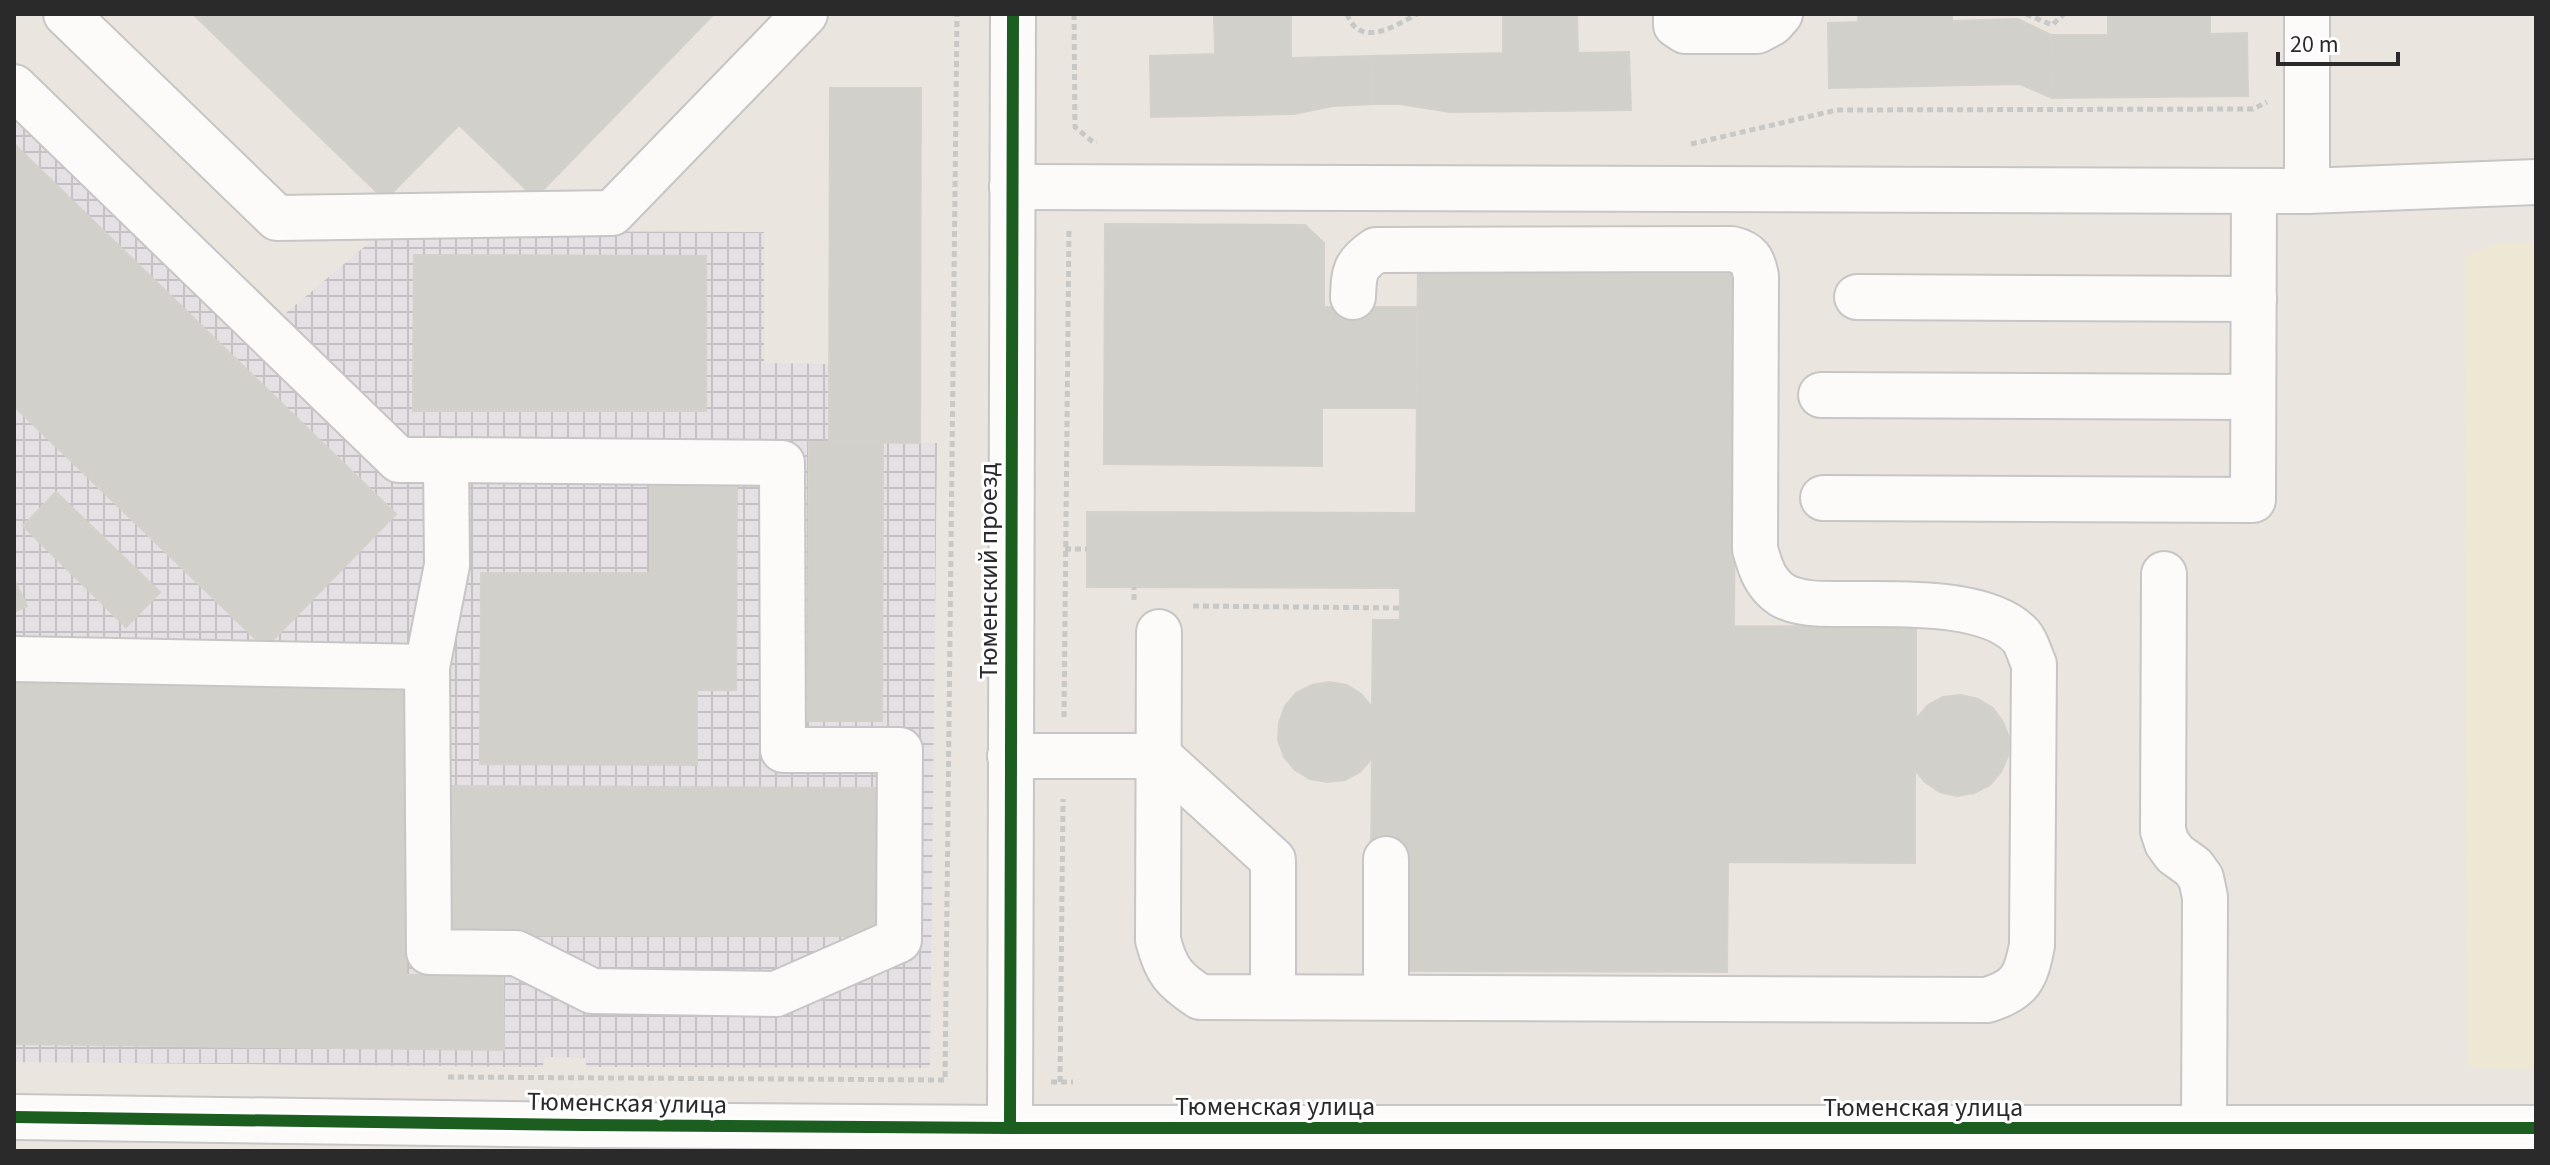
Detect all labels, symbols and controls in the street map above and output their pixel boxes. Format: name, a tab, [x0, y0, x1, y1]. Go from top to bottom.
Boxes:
scale bar	[2278, 16, 2398, 66]
text: 20 m	[2290, 27, 2339, 62]
street label: Тюменский проезд	[970, 463, 1007, 679]
street label: Тюменская улица	[527, 1083, 727, 1123]
street label: Тюменская улица	[1175, 1088, 1375, 1125]
street label: Тюменская улица	[1823, 1089, 2023, 1126]

